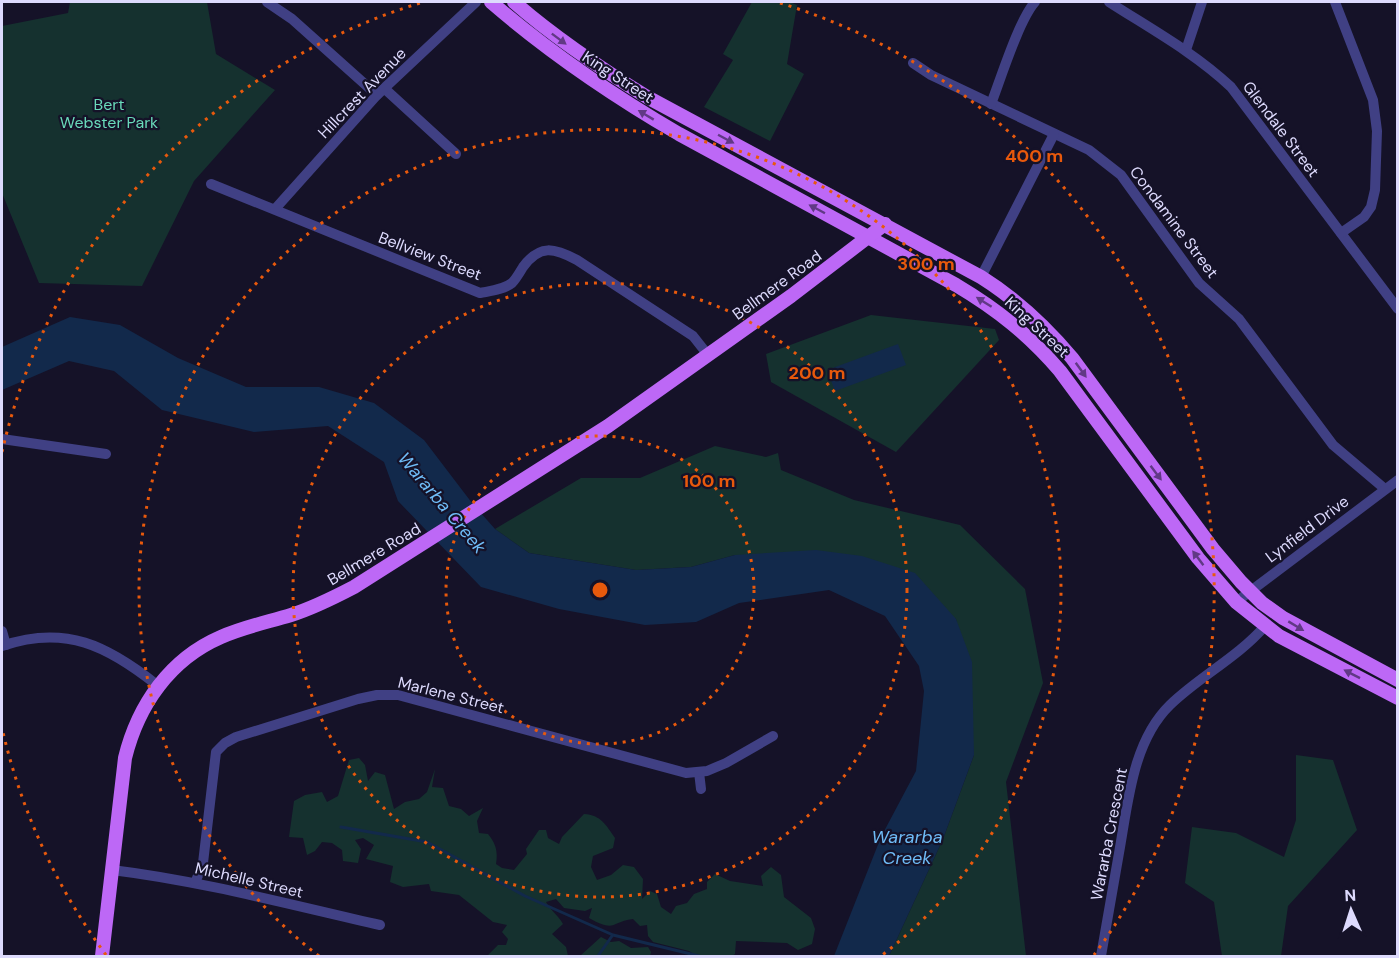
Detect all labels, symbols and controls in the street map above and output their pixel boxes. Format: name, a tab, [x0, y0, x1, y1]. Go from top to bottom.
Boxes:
one-way arrow	[551, 32, 567, 45]
street label: Hillcrest Avenue	[313, 43, 411, 143]
street label: King Street	[578, 46, 658, 108]
street label: Glendale Street	[1238, 77, 1324, 181]
park label: Bert Webster Park	[60, 94, 158, 133]
one-way arrow	[638, 110, 654, 121]
one-way arrow	[717, 134, 734, 144]
text: 400 m	[1005, 144, 1063, 168]
street label: Condamine Street	[1125, 162, 1223, 282]
one-way arrow	[809, 204, 826, 214]
street label: Bellview Street	[375, 227, 485, 285]
street label: Bellmere Road	[728, 246, 826, 324]
text: 300 m	[897, 252, 955, 276]
street label: King Street	[1000, 292, 1074, 362]
one-way arrow	[975, 296, 992, 307]
text: 200 m	[789, 361, 845, 385]
one-way arrow	[1075, 362, 1087, 378]
water label: Wararba Creek	[393, 447, 492, 559]
one-way arrow	[1150, 464, 1162, 480]
text: 100 m	[682, 469, 736, 493]
street label: Lynfield Drive	[1261, 491, 1353, 567]
street label: Bellmere Road	[323, 518, 425, 590]
one-way arrow	[1192, 550, 1204, 566]
centre of rings	[590, 580, 610, 600]
one-way arrow	[1288, 621, 1304, 632]
one-way arrow	[1343, 669, 1360, 679]
street label: Marlene Street	[396, 672, 506, 718]
street label: Wararba Crescent	[1086, 766, 1132, 902]
water label: Wararba Creek	[871, 825, 943, 870]
street label: Michelle Street	[193, 857, 305, 903]
north arrow	[1321, 880, 1381, 940]
text: N	[1344, 885, 1357, 906]

